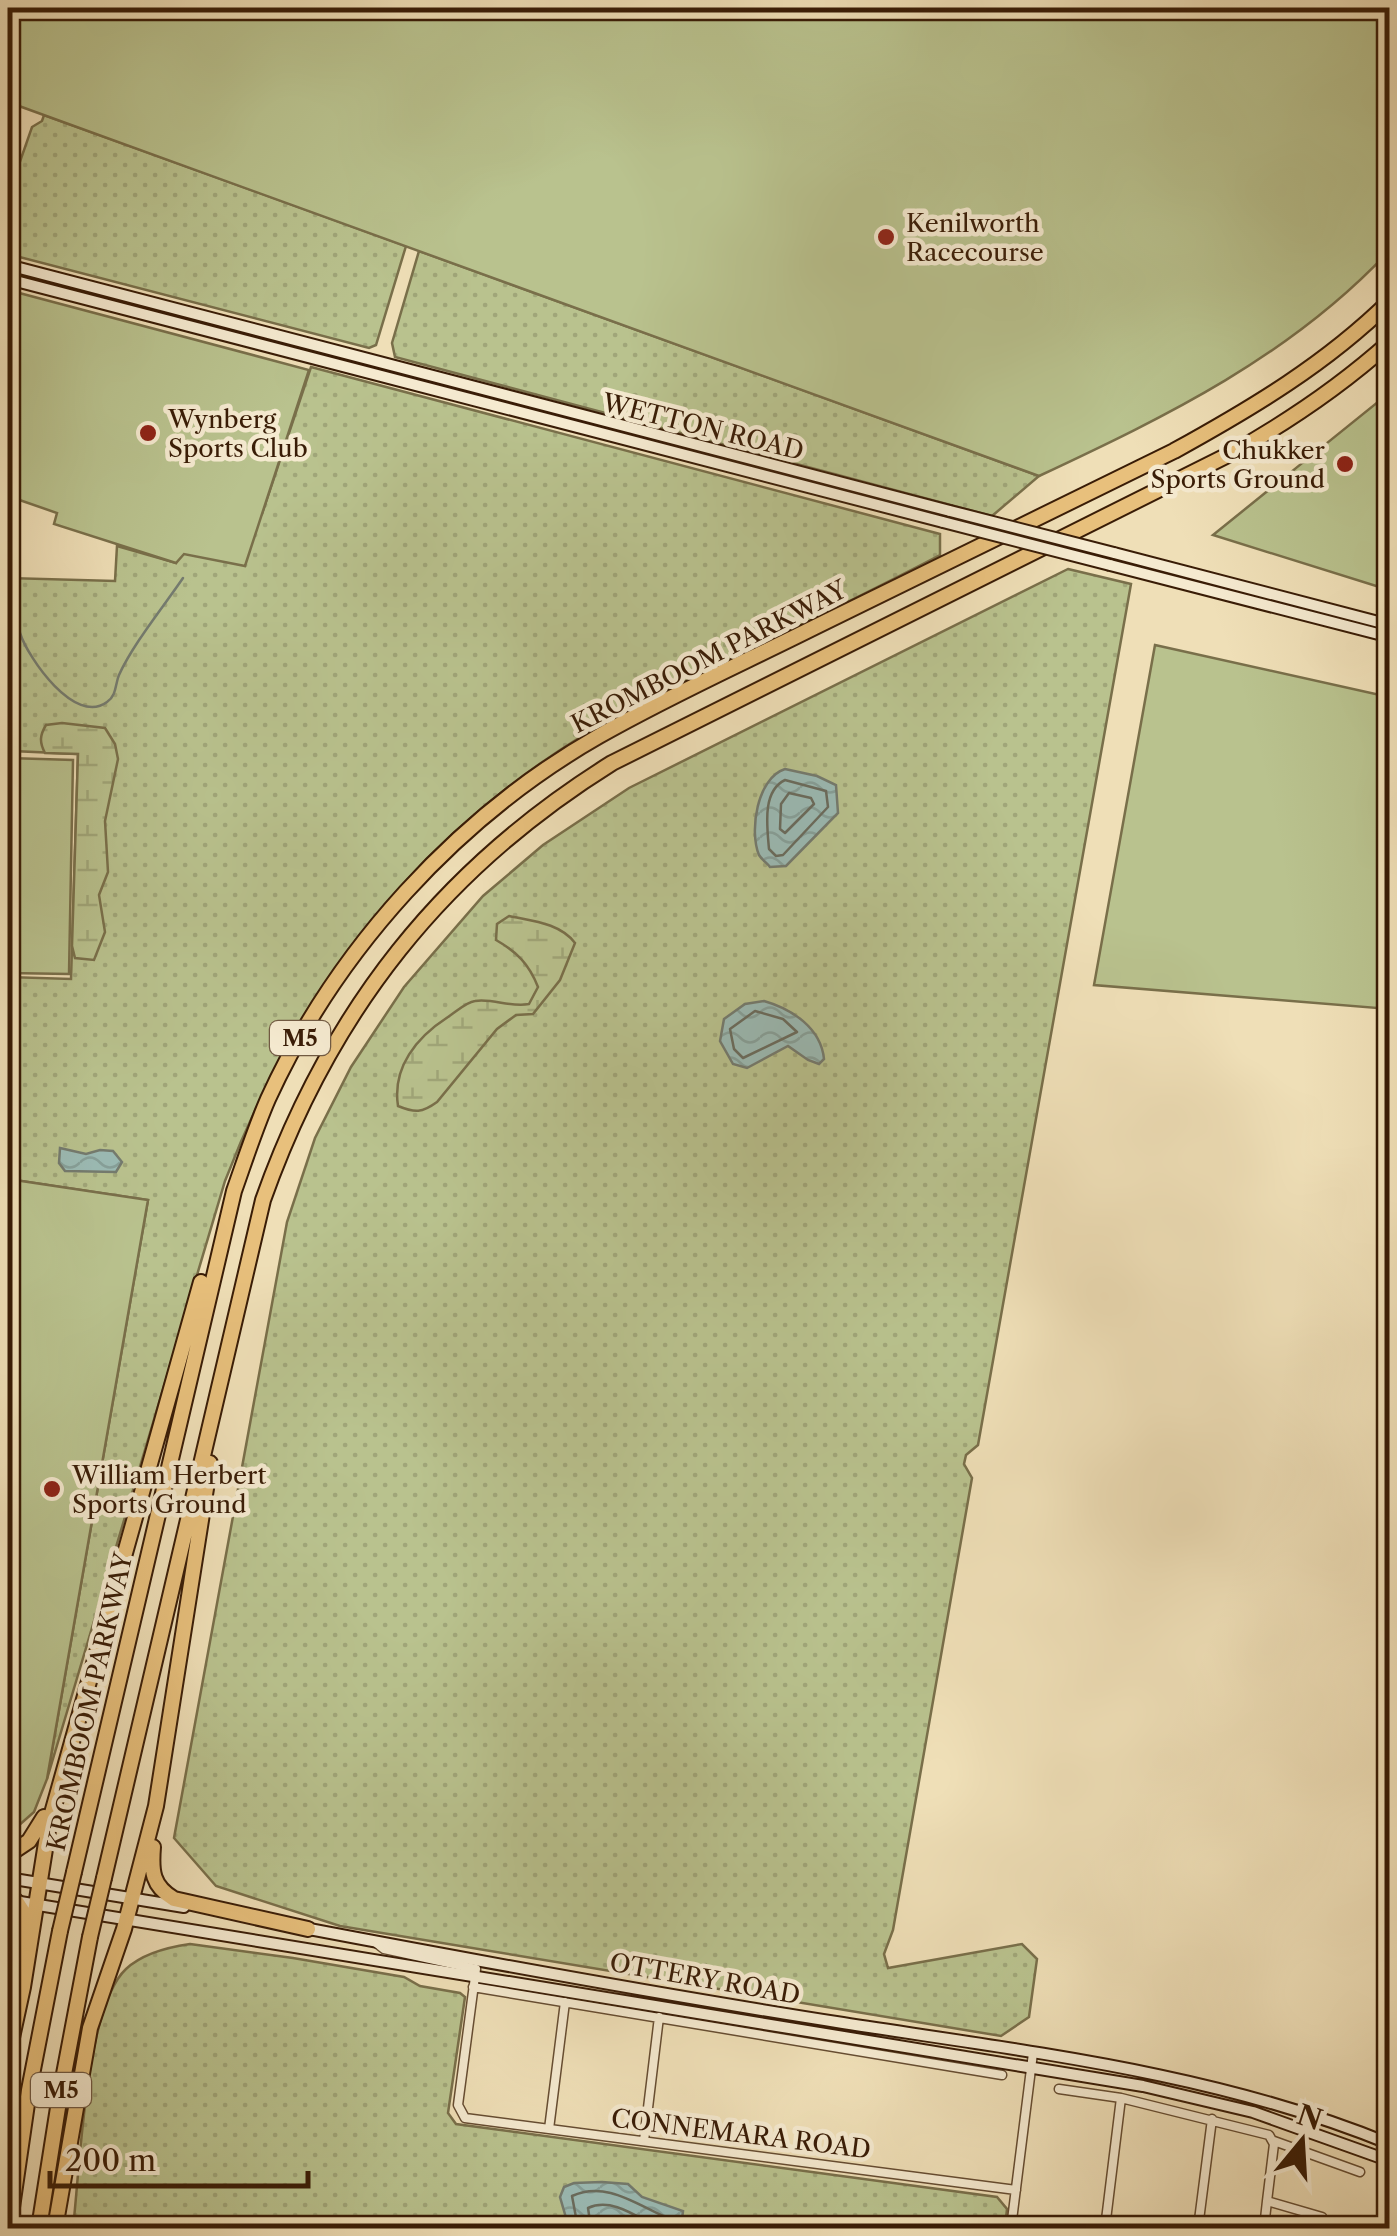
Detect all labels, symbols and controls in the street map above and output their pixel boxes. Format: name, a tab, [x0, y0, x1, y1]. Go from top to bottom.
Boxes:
place label: Kenilworth Racecourse	[906, 208, 1044, 268]
marker: Kenilworth Racecourse	[875, 226, 897, 248]
street label: WETTON ROAD	[598, 387, 807, 467]
place label: Wynberg Sports Club	[167, 404, 308, 464]
marker: Wynberg Sports Club	[137, 422, 159, 444]
place label: Chukker Sports Ground	[1151, 435, 1325, 495]
marker: Chukker Sports Ground	[1334, 453, 1356, 475]
street label: KROMBOOM PARKWAY	[566, 573, 853, 740]
road number: M5	[270, 1021, 330, 1055]
place label: William Herbert Sports Ground	[71, 1460, 267, 1520]
marker: William Herbert Sports Ground	[41, 1478, 63, 1500]
street label: KROMBOOM PARKWAY	[41, 1549, 140, 1854]
street label: OTTERY ROAD	[607, 1947, 803, 2011]
road number: M5	[31, 2073, 91, 2107]
north arrow	[1252, 2091, 1352, 2191]
text: N	[1293, 2097, 1327, 2137]
street label: CONNEMARA ROAD	[609, 2103, 873, 2165]
scale bar	[50, 2126, 308, 2188]
text: 200 m	[65, 2142, 156, 2179]

